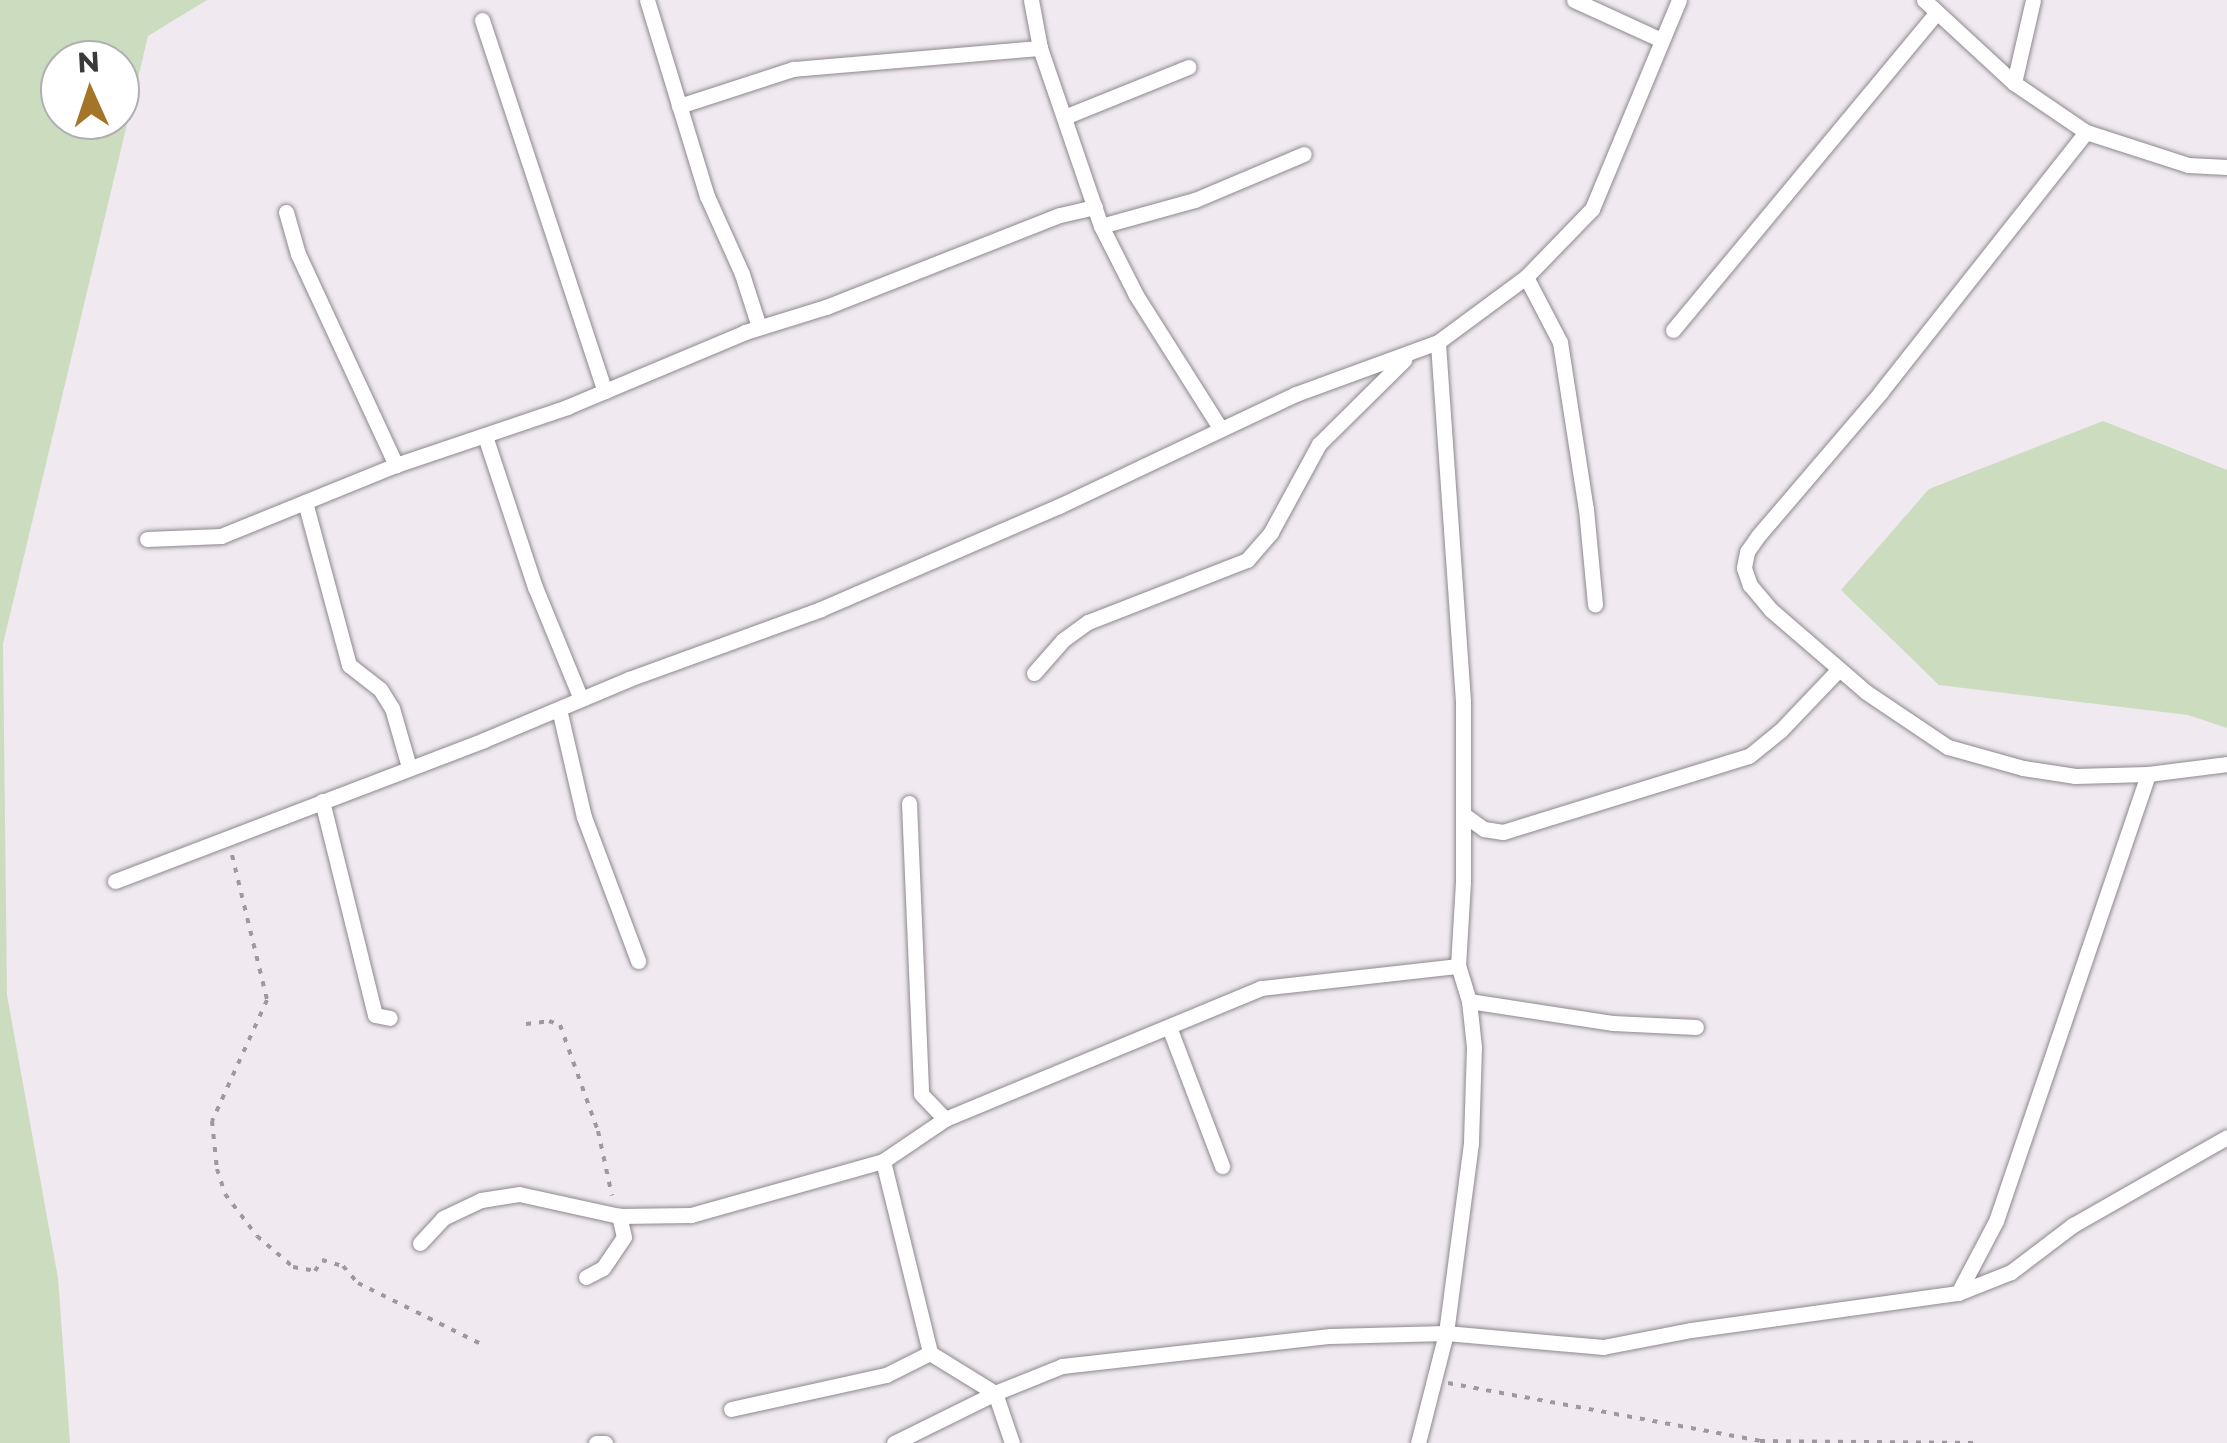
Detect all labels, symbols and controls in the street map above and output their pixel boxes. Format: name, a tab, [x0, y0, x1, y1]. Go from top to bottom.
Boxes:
north arrow	[40, 40, 140, 140]
text: N	[76, 44, 101, 80]

